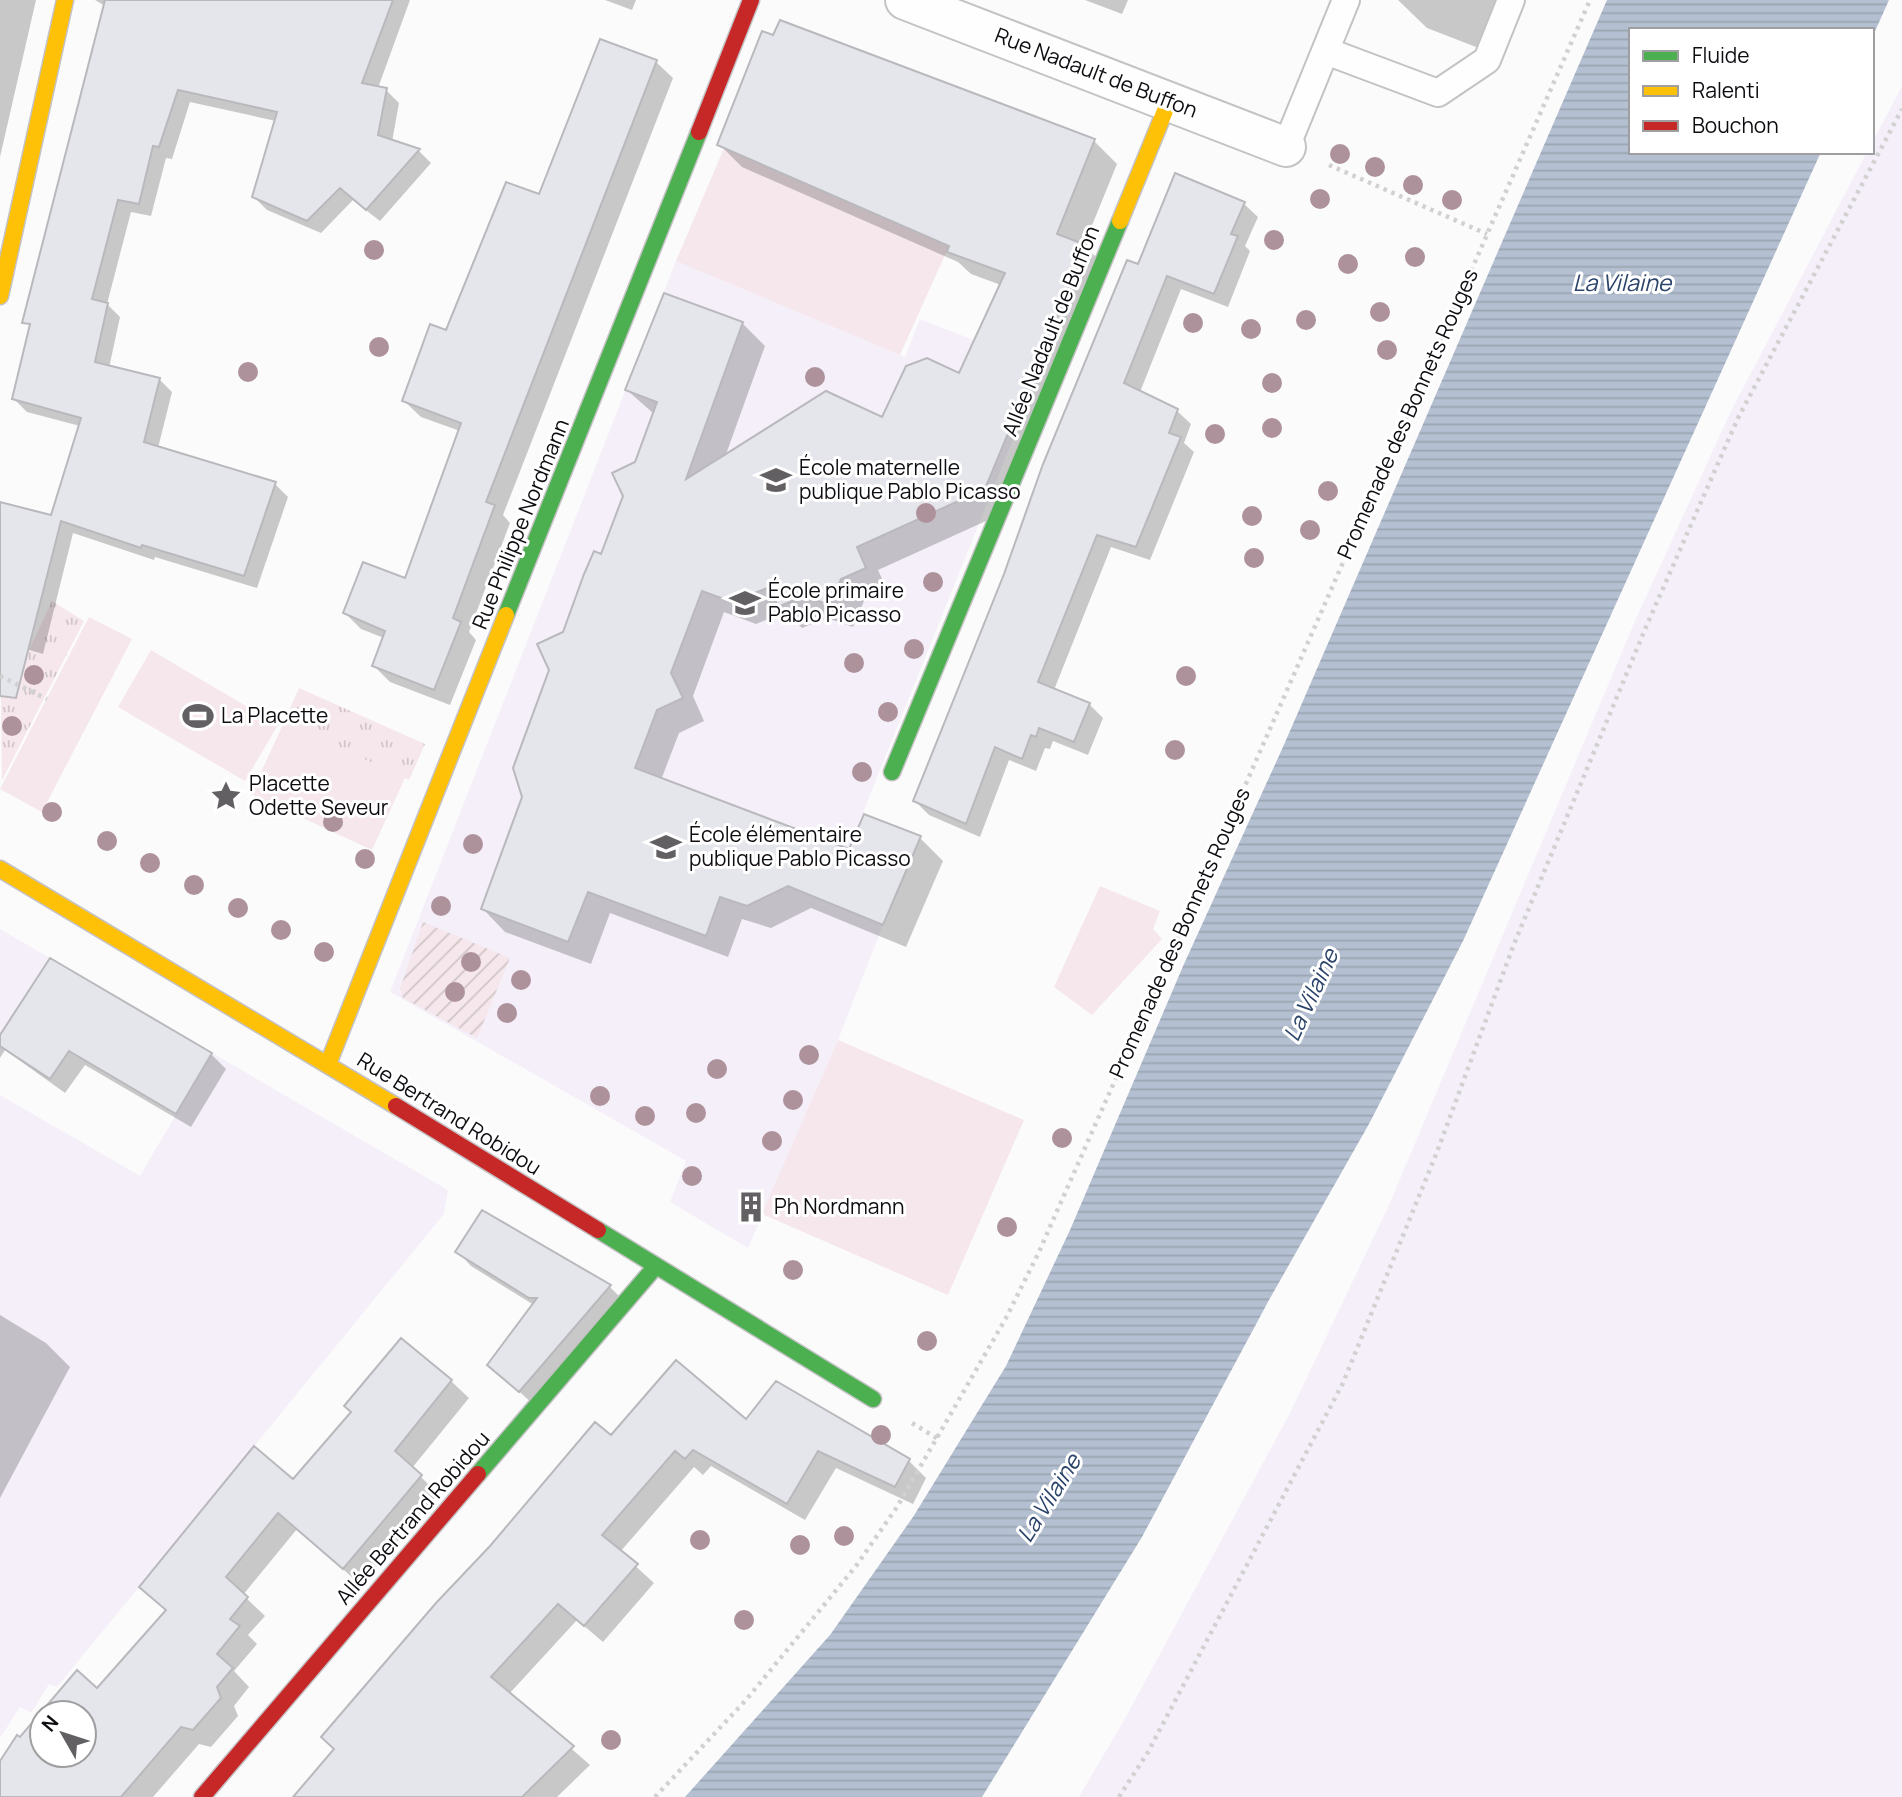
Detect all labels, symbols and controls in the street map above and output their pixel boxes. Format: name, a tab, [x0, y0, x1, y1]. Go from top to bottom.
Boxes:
street label: Rue Nadault de Buffon	[991, 20, 1202, 124]
legend	[1629, 28, 1874, 154]
text: Fluide	[1692, 41, 1750, 69]
text: Ralenti	[1692, 76, 1760, 104]
text: Bouchon	[1692, 111, 1779, 139]
street label: Allée Nadault de Buffon	[995, 221, 1105, 440]
street label: Promenade des Bonnets Rouges	[1330, 264, 1484, 563]
water label: La Vilaine	[1573, 266, 1673, 298]
street label: Rue Philippe Nordmann	[465, 414, 575, 633]
place label: École maternelle publique Pablo Picasso	[799, 453, 1021, 505]
school or university icon: École maternelle publique Pablo Picasso	[759, 463, 793, 497]
place label: École primaire Pablo Picasso	[768, 576, 904, 628]
school or university icon: École primaire Pablo Picasso	[728, 586, 762, 620]
sports icon: La Placette	[181, 699, 215, 733]
place label: La Placette	[221, 701, 328, 729]
place label: Placette Odette Seveur	[249, 769, 389, 821]
place icon: Placette Odette Seveur	[209, 779, 243, 813]
street label: Promenade des Bonnets Rouges	[1102, 783, 1256, 1082]
place label: École élémentaire publique Pablo Picasso	[689, 820, 911, 872]
school or university icon: École élémentaire publique Pablo Picasso	[649, 830, 683, 864]
water label: La Vilaine	[1275, 942, 1346, 1046]
street label: Rue Bertrand Robidou	[352, 1045, 547, 1181]
building icon: Ph Nordmann	[734, 1190, 768, 1224]
place label: Ph Nordmann	[774, 1192, 904, 1220]
street label: Allée Bertrand Robidou	[329, 1425, 495, 1610]
water label: La Vilaine	[1008, 1446, 1089, 1548]
north arrow	[28, 1699, 98, 1769]
text: N	[35, 1710, 64, 1737]

